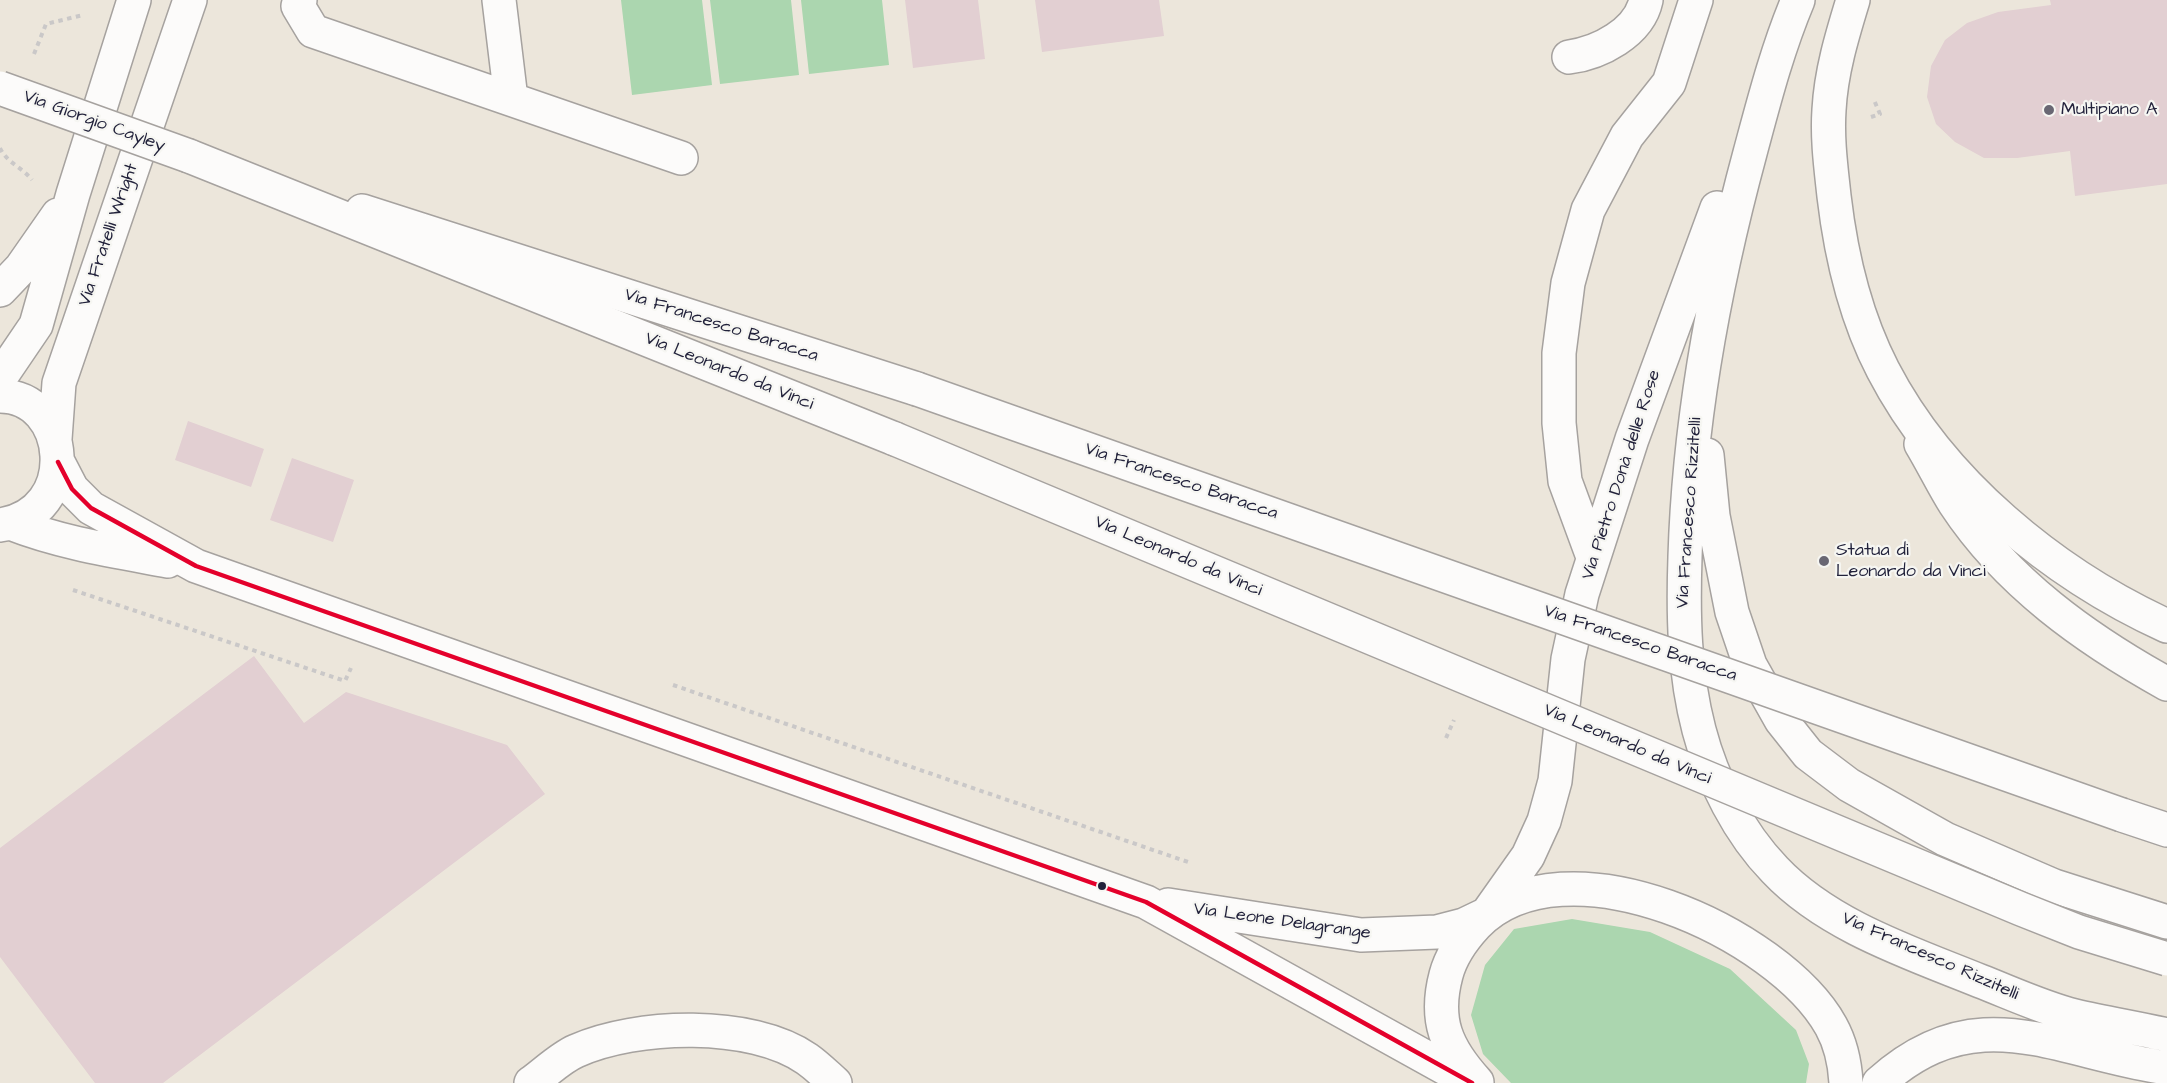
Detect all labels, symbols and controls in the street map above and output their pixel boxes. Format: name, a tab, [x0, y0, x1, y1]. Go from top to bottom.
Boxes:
street label: Via Giorgio Cayley	[20, 86, 168, 158]
place label: Multipiano A	[2061, 99, 2158, 121]
marker: Multipiano A	[2042, 103, 2056, 117]
street label: Via Fratelli Wright	[74, 161, 144, 309]
street label: Via Francesco Baracca	[621, 284, 821, 368]
street label: Via Leonardo da Vinci	[641, 328, 817, 416]
street label: Via Pietro Donà delle Rose	[1578, 367, 1666, 583]
street label: Via Francesco Rizzitelli	[1673, 417, 1707, 609]
street label: Via Francesco Baracca	[1082, 439, 1280, 525]
street label: Via Leonardo da Vinci	[1091, 512, 1265, 602]
place label: Statua di Leonardo da Vinci	[1836, 540, 1986, 582]
marker: Statua di Leonardo da Vinci	[1817, 554, 1831, 568]
street label: Via Francesco Baracca	[1541, 601, 1739, 687]
street label: Via Leonardo da Vinci	[1540, 700, 1714, 790]
unlabelled marker	[1096, 880, 1108, 892]
street label: Via Leone Delagrange	[1192, 899, 1372, 945]
street label: Via Francesco Rizzitelli	[1838, 908, 2022, 1006]

